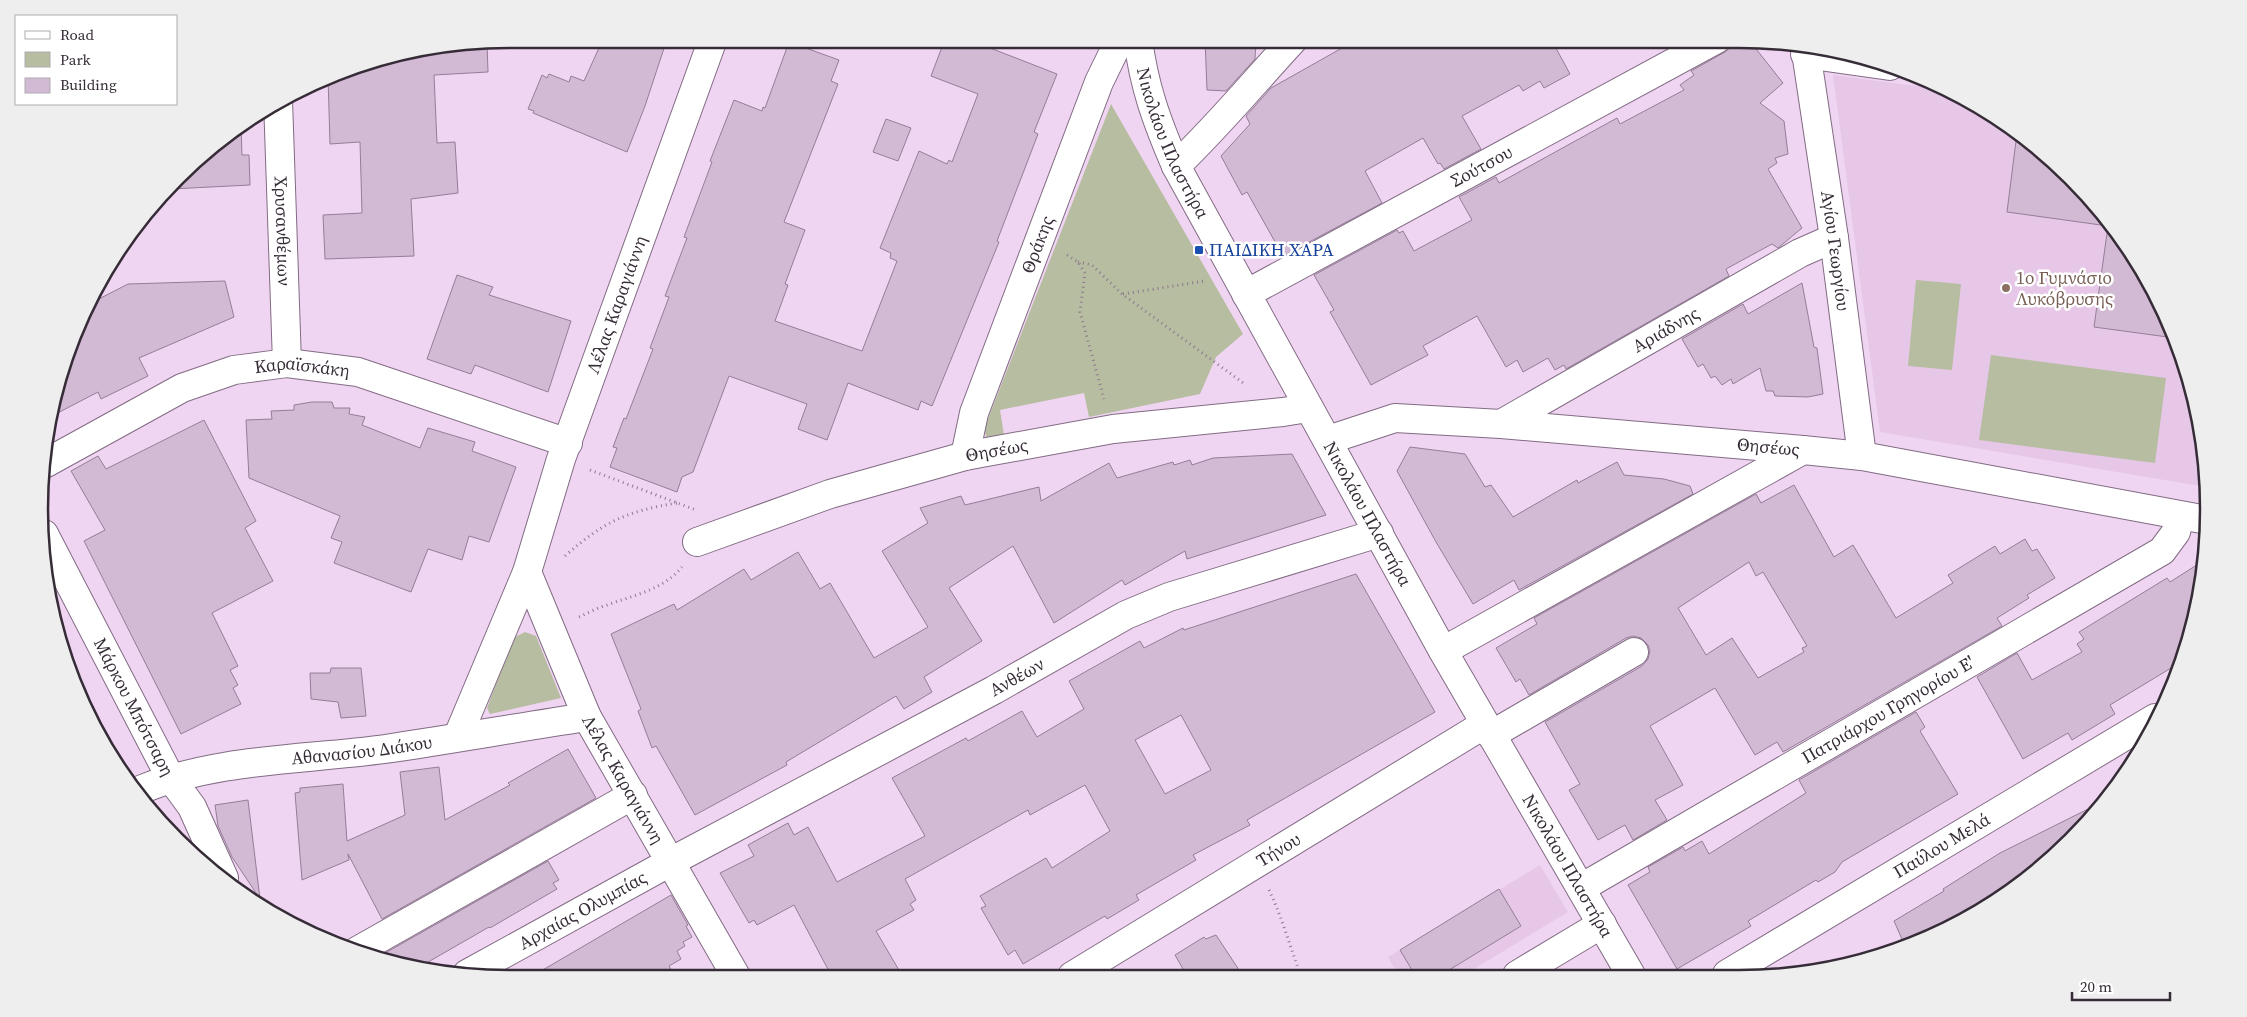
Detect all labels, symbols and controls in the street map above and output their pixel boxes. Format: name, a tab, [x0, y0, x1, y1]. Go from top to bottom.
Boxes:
legend	[15, 15, 178, 105]
text: Road	[60, 24, 94, 45]
text: Park	[60, 49, 92, 70]
street label: Νικολάου Πλαστήρα	[1131, 65, 1215, 223]
text: Building	[60, 74, 117, 95]
street label: Σούτσου	[1446, 139, 1517, 193]
street label: Χρυσανθέμων	[269, 176, 297, 286]
street label: Αγίου Γεωργίου	[1815, 189, 1856, 312]
street label: Θράκης	[1015, 212, 1059, 277]
street label: Λέλας Καραγιάννη	[580, 232, 653, 377]
place label: ΠΑΙΔΙΚΗ ΧΑΡΑ	[1209, 237, 1334, 262]
marker: ΠΑΙΔΙΚΗ ΧΑΡΑ	[1193, 244, 1205, 256]
place label: 1ο Γυμνάσιο Λυκόβρυσης	[2016, 265, 2113, 311]
marker: 1ο Γυμνάσιο Λυκόβρυσης	[2000, 282, 2012, 294]
street label: Αριάδνης	[1628, 300, 1704, 358]
street label: Καραϊσκάκη	[253, 350, 351, 383]
street label: Θησέως	[1736, 431, 1801, 462]
street label: Θησέως	[963, 432, 1030, 468]
street label: Νικολάου Πλαστήρα	[1318, 437, 1418, 590]
street label: Μάρκου Μπότσαρη	[88, 633, 180, 780]
street label: Πατριάρχου Γρηγορίου Ε'	[1797, 649, 1979, 769]
street label: Ανθέων	[985, 651, 1049, 702]
street label: Λέλας Καραγιάννη	[576, 710, 670, 848]
street label: Αθανασίου Διάκου	[290, 729, 434, 770]
street label: Νικολάου Πλαστήρα	[1517, 789, 1620, 942]
street label: Παύλου Μελά	[1888, 807, 1994, 884]
street label: Τήνου	[1251, 826, 1305, 873]
street label: Αρχαίας Ολυμπίας	[514, 864, 651, 955]
scale bar	[2072, 970, 2170, 1002]
text: 20 m	[2080, 976, 2112, 997]

